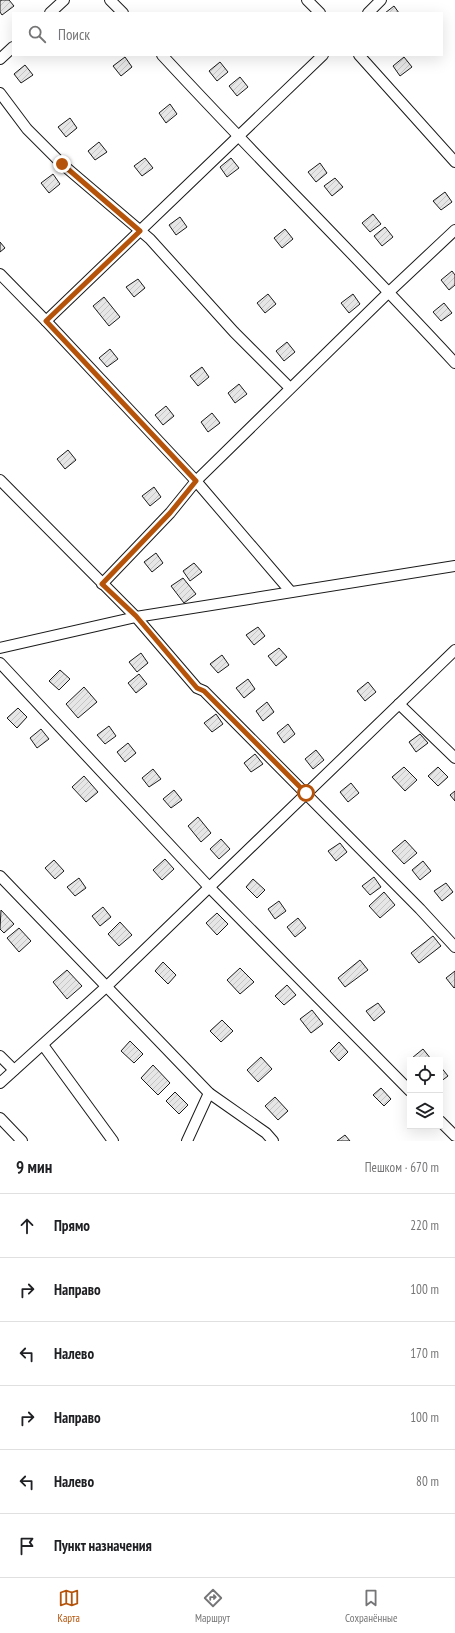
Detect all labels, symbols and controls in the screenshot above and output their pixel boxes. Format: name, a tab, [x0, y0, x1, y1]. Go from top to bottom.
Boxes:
search box	[12, 12, 443, 56]
icon: search	[26, 23, 48, 45]
text: Поиск	[58, 25, 90, 44]
route end	[53, 155, 71, 173]
route start	[297, 784, 315, 802]
map controls	[407, 1057, 443, 1129]
button: locate	[407, 1057, 443, 1093]
button: layers	[407, 1093, 443, 1129]
text: 9 мин	[16, 1156, 52, 1178]
text: Пешком · 670 m	[365, 1159, 439, 1176]
icon: ahead	[16, 1215, 38, 1237]
text: Прямо	[54, 1216, 90, 1235]
text: 220 m	[410, 1217, 439, 1234]
icon: right	[16, 1279, 38, 1301]
text: Направо	[54, 1280, 101, 1299]
text: 100 m	[410, 1281, 439, 1298]
icon: left	[16, 1343, 38, 1365]
text: Налево	[54, 1344, 94, 1363]
text: 170 m	[410, 1345, 439, 1362]
icon: right	[16, 1407, 38, 1429]
text: Направо	[54, 1408, 101, 1427]
text: 100 m	[410, 1409, 439, 1426]
icon: left	[16, 1471, 38, 1493]
text: Налево	[54, 1472, 94, 1491]
text: 80 m	[416, 1473, 439, 1490]
icon: arrive	[16, 1535, 38, 1557]
text: Пункт назначения	[54, 1536, 152, 1555]
tab: Карта	[58, 1587, 80, 1625]
tab: Маршрут	[195, 1587, 230, 1625]
tab: Сохранённые	[345, 1587, 397, 1625]

